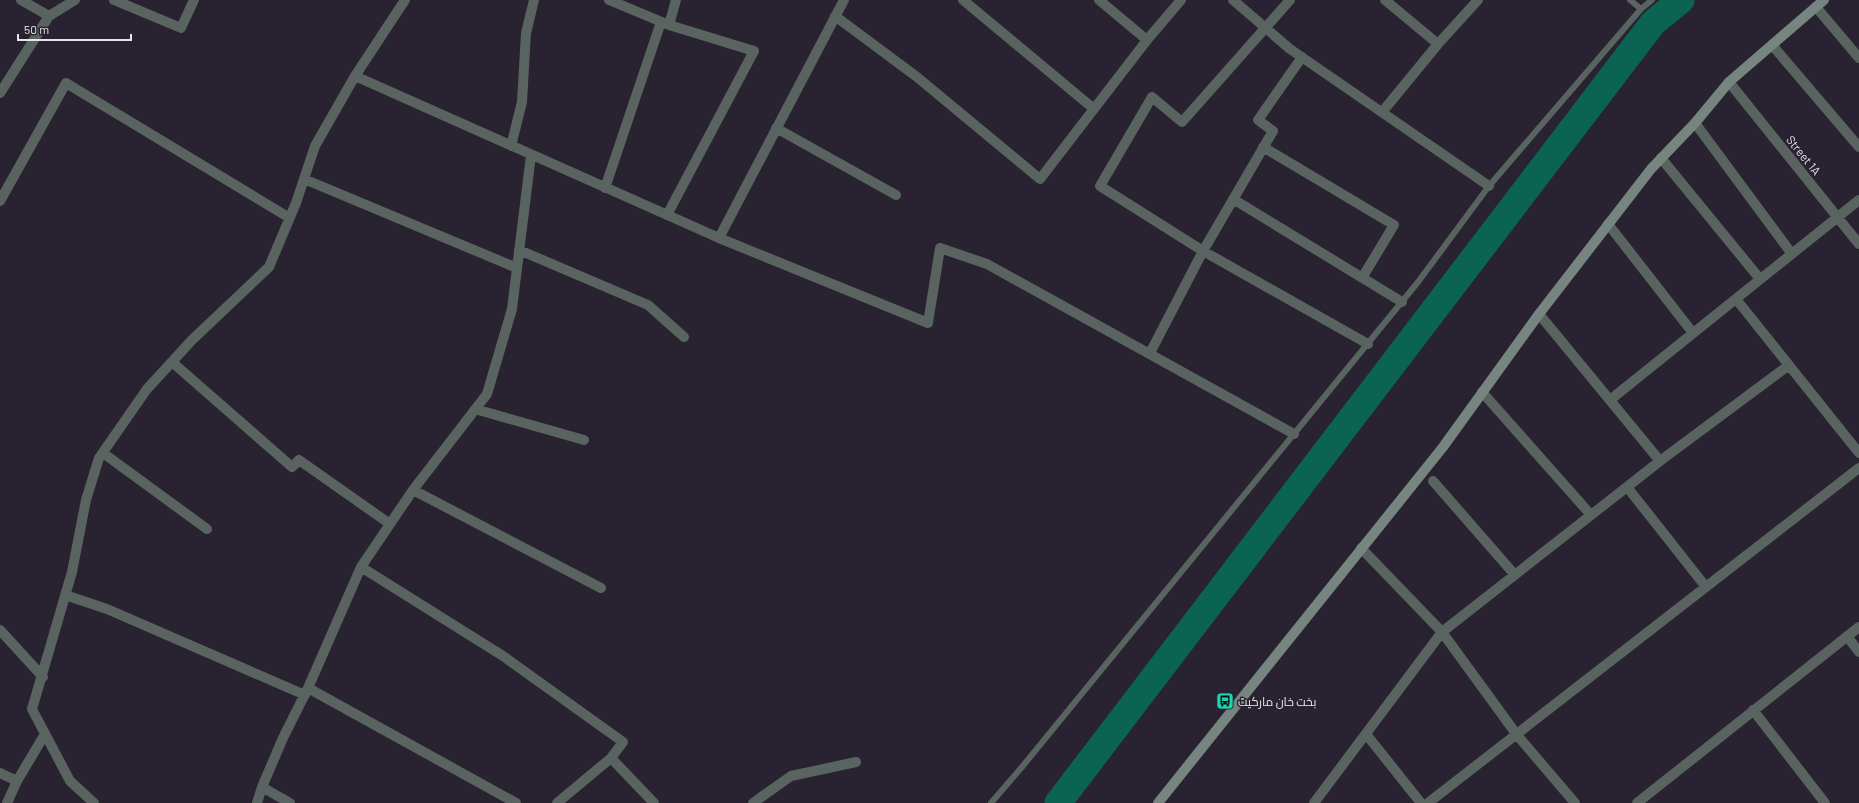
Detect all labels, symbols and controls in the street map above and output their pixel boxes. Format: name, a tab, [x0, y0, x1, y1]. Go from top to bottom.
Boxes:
scale bar	[18, 16, 131, 42]
text: 50 m	[24, 22, 49, 36]
street label: Street 1A	[1784, 132, 1824, 178]
bus stop icon: بخت خان مارکیٹ	[1215, 691, 1235, 711]
place label: بخت خان مارکیٹ	[1238, 694, 1316, 709]

